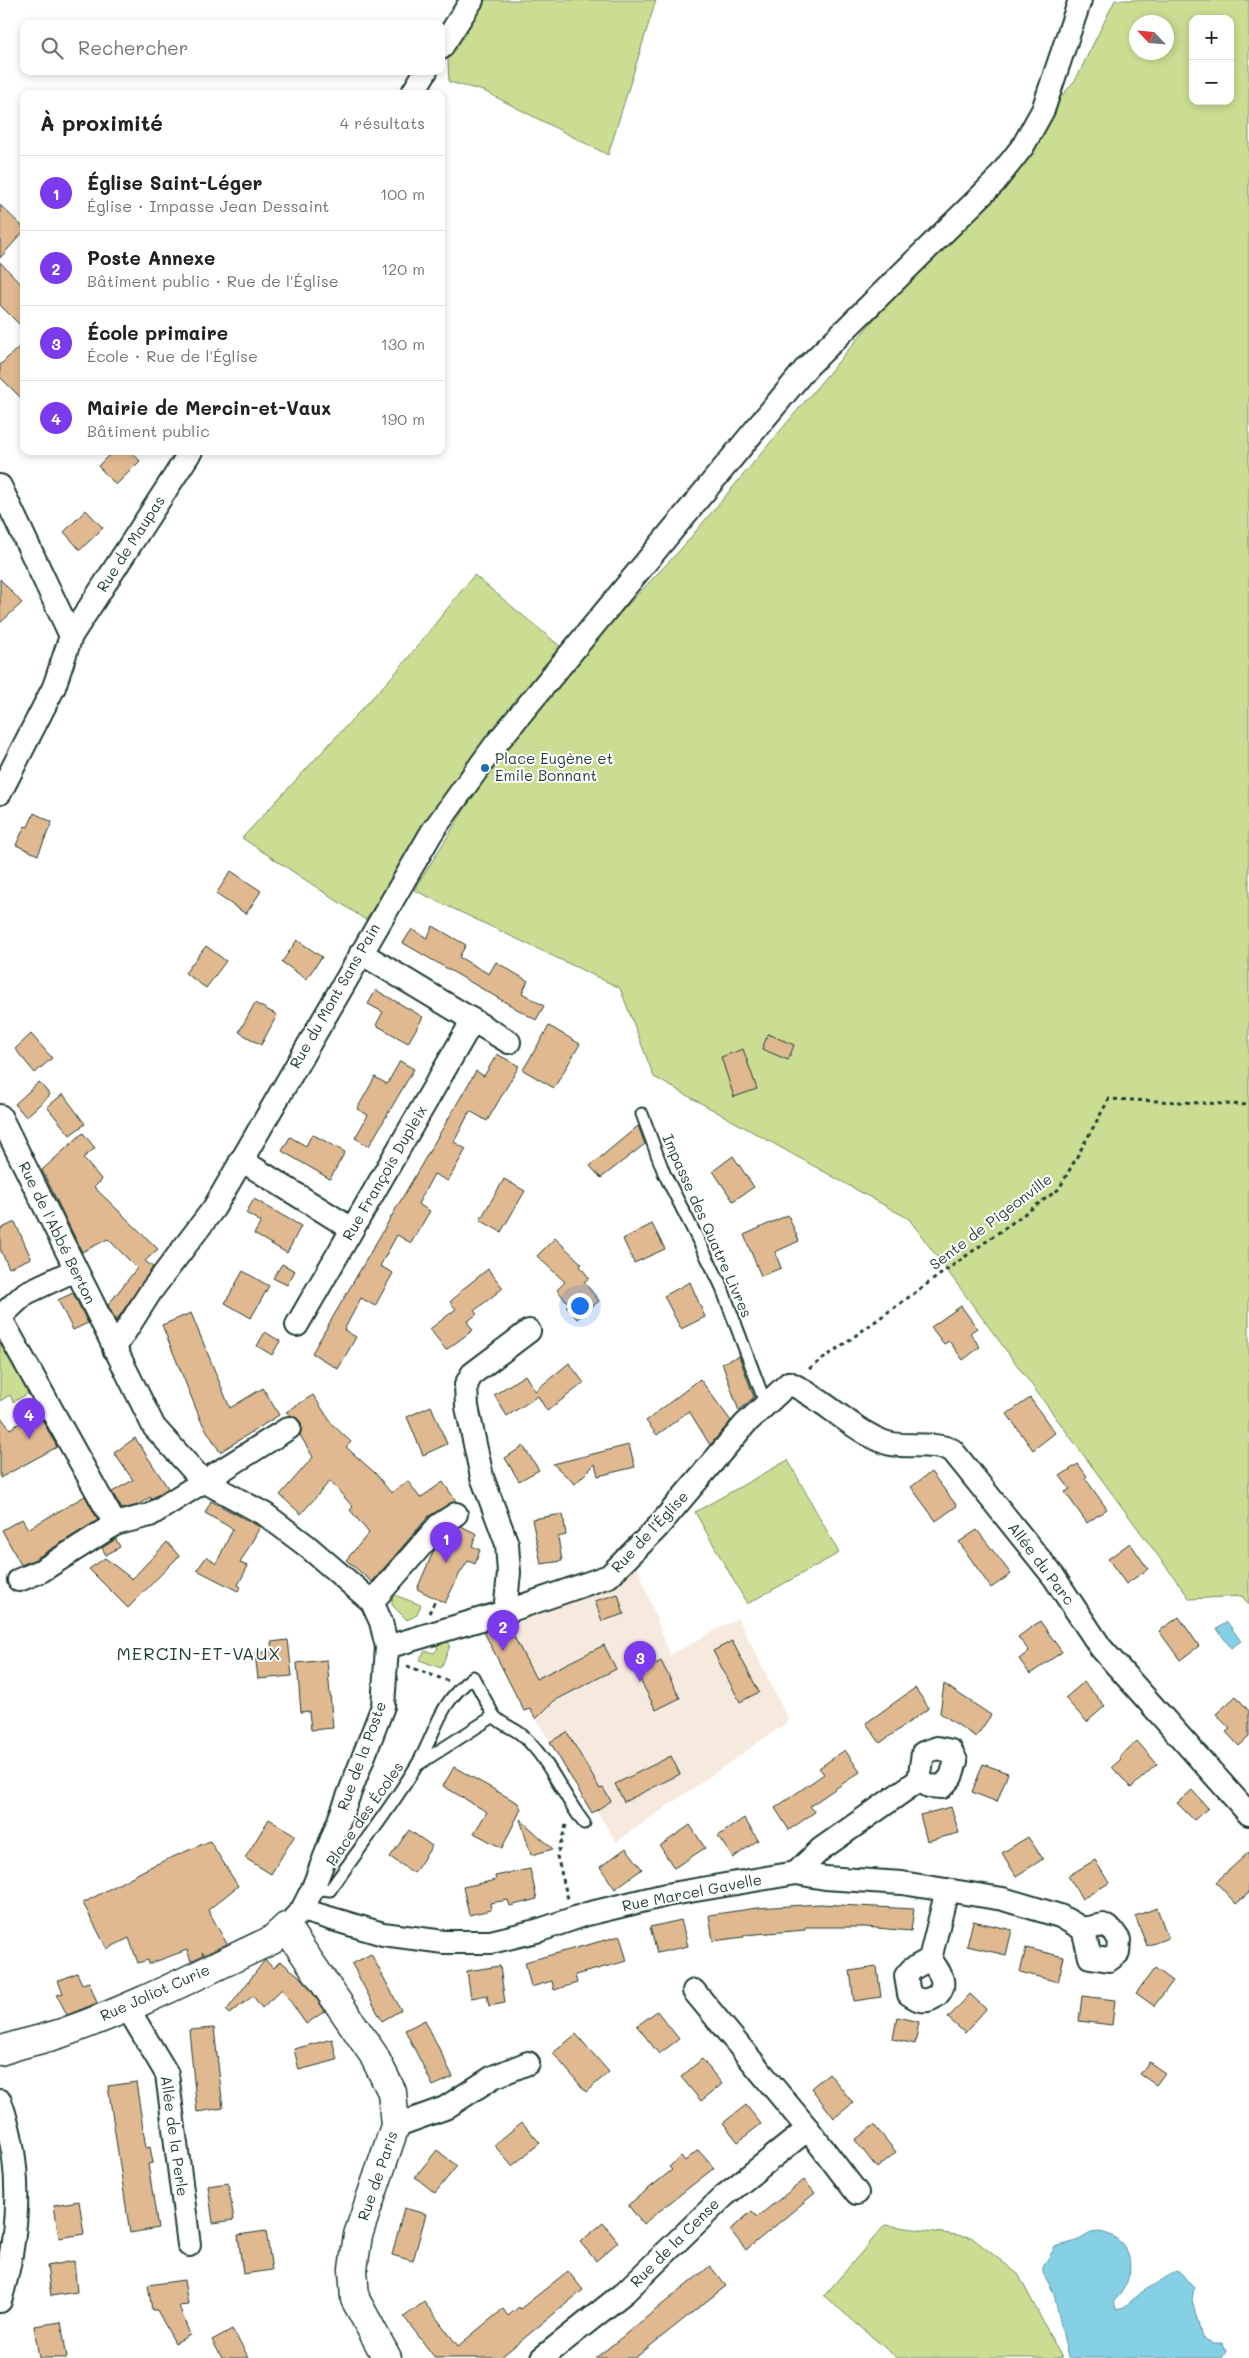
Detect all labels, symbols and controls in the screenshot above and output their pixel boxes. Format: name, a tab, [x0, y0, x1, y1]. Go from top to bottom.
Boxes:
north arrow	[1129, 15, 1174, 60]
map controls	[1189, 15, 1234, 105]
button: +	[1189, 15, 1234, 60]
search box	[20, 20, 445, 75]
icon: search	[38, 34, 66, 62]
text: Rechercher	[78, 35, 188, 60]
button: −	[1189, 60, 1234, 105]
text: À proximité	[40, 109, 163, 136]
text: 4 résultats	[340, 112, 425, 133]
text: Église Saint-Léger	[87, 170, 262, 195]
text: 1	[52, 183, 60, 204]
text: 100 m	[380, 183, 425, 204]
text: Église · Impasse Jean Dessaint	[87, 195, 329, 216]
text: Poste Annexe	[87, 245, 215, 270]
text: 2	[52, 258, 60, 279]
text: 120 m	[381, 258, 425, 279]
text: Bâtiment public · Rue de l'Église	[87, 270, 339, 291]
text: École primaire	[87, 320, 228, 345]
text: 3	[51, 333, 61, 354]
text: 130 m	[381, 333, 425, 354]
text: École · Rue de l'Église	[87, 345, 258, 366]
text: Mairie de Mercin-et-Vaux	[87, 395, 331, 420]
text: 4	[51, 408, 61, 429]
text: 190 m	[381, 408, 425, 429]
text: Bâtiment public	[87, 420, 210, 441]
street label: Rue de Maupas	[92, 492, 169, 595]
place label: Place Eugène et Emile Bonnant	[495, 748, 613, 785]
marker: Place Eugène et Emile Bonnant	[479, 762, 491, 774]
street label: Rue du Mont Sans Pain	[284, 919, 384, 1072]
street label: Rue François Dupleix	[337, 1101, 431, 1244]
street label: Impasse des Quatre Livres	[658, 1131, 757, 1320]
street label: Rue de l'Abbé Berton	[15, 1158, 101, 1307]
street label: Sente de Pigeonville	[925, 1168, 1056, 1274]
your location	[567, 1293, 593, 1319]
pin: 4	[13, 1398, 45, 1439]
street label: Rue de l'Église	[606, 1486, 692, 1576]
street label: Allée du Parc	[1004, 1518, 1080, 1609]
pin: 1	[430, 1522, 462, 1563]
pin: 2	[487, 1610, 519, 1651]
district label: MERCIN-ET-VAUX	[116, 1641, 282, 1665]
pin: 3	[624, 1641, 656, 1682]
street label: Rue de la Poste	[332, 1698, 390, 1813]
street label: Place des Écoles	[321, 1757, 408, 1869]
street label: Rue Marcel Gavelle	[620, 1869, 763, 1915]
street label: Rue Joliot Curie	[97, 1959, 213, 2025]
street label: Allée de la Perle	[157, 2074, 193, 2198]
street label: Rue de Paris	[352, 2128, 402, 2223]
street label: Rue de la Cense	[625, 2193, 723, 2291]

